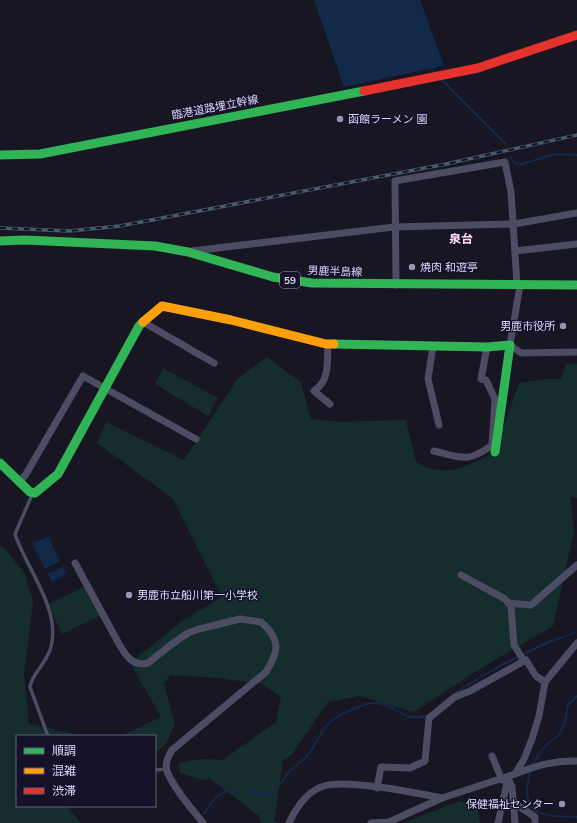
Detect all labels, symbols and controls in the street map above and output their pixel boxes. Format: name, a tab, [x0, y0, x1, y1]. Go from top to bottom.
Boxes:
street label: 臨港道路埋立幹線	[170, 92, 260, 122]
place label: 函館ラーメン 園	[348, 112, 427, 126]
marker: 函館ラーメン 園	[335, 114, 345, 124]
district label: 泉台	[449, 231, 473, 246]
place label: 焼肉 和遊亭	[420, 260, 478, 274]
marker: 焼肉 和遊亭	[407, 262, 417, 272]
street label: 男鹿半島線	[307, 263, 363, 279]
road number: 59	[280, 272, 300, 288]
place label: 男鹿市役所	[500, 319, 556, 333]
marker: 男鹿市役所	[558, 321, 568, 331]
place label: 男鹿市立船川第一小学校	[137, 588, 258, 602]
marker: 男鹿市立船川第一小学校	[124, 590, 134, 600]
legend	[16, 735, 156, 807]
text: 順調	[52, 743, 76, 758]
text: 混雑	[52, 763, 76, 778]
text: 渋滞	[52, 783, 76, 798]
place label: 保健福祉センター	[466, 797, 554, 811]
marker: 保健福祉センター	[557, 799, 567, 809]

